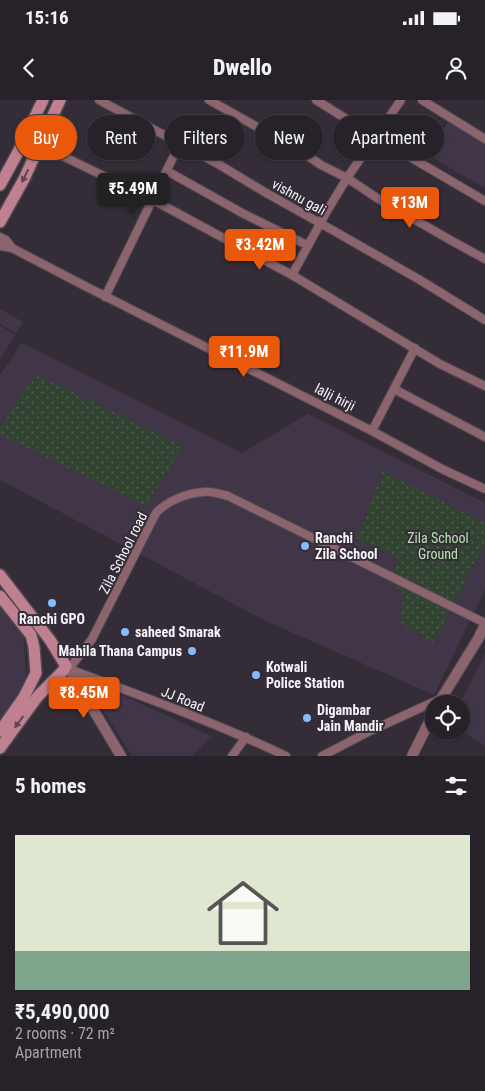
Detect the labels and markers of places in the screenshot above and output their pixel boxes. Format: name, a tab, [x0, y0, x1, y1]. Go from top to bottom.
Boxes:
pin: ₹5.49M	[92, 172, 174, 215]
pin: ₹13M	[380, 186, 440, 229]
pin: ₹3.42M	[219, 228, 301, 271]
pin: ₹11.9M	[203, 336, 285, 378]
place label: Ranchi Zila School	[315, 530, 378, 562]
marker: Ranchi Zila School	[299, 540, 311, 552]
marker: Ranchi GPO	[46, 597, 58, 609]
place label: Ranchi GPO	[19, 611, 85, 627]
place label: saheed Smarak	[135, 624, 221, 640]
marker: saheed Smarak	[119, 626, 131, 638]
place label: Mahila Thana Campus	[58, 643, 182, 659]
marker: Mahila Thana Campus	[186, 645, 198, 657]
place label: Kotwali Police Station	[266, 659, 344, 691]
marker: Kotwali Police Station	[250, 669, 262, 681]
pin: ₹8.45M	[43, 676, 125, 719]
place label: Digambar Jain Mandir	[317, 702, 384, 734]
marker: Digambar Jain Mandir	[301, 712, 313, 724]

